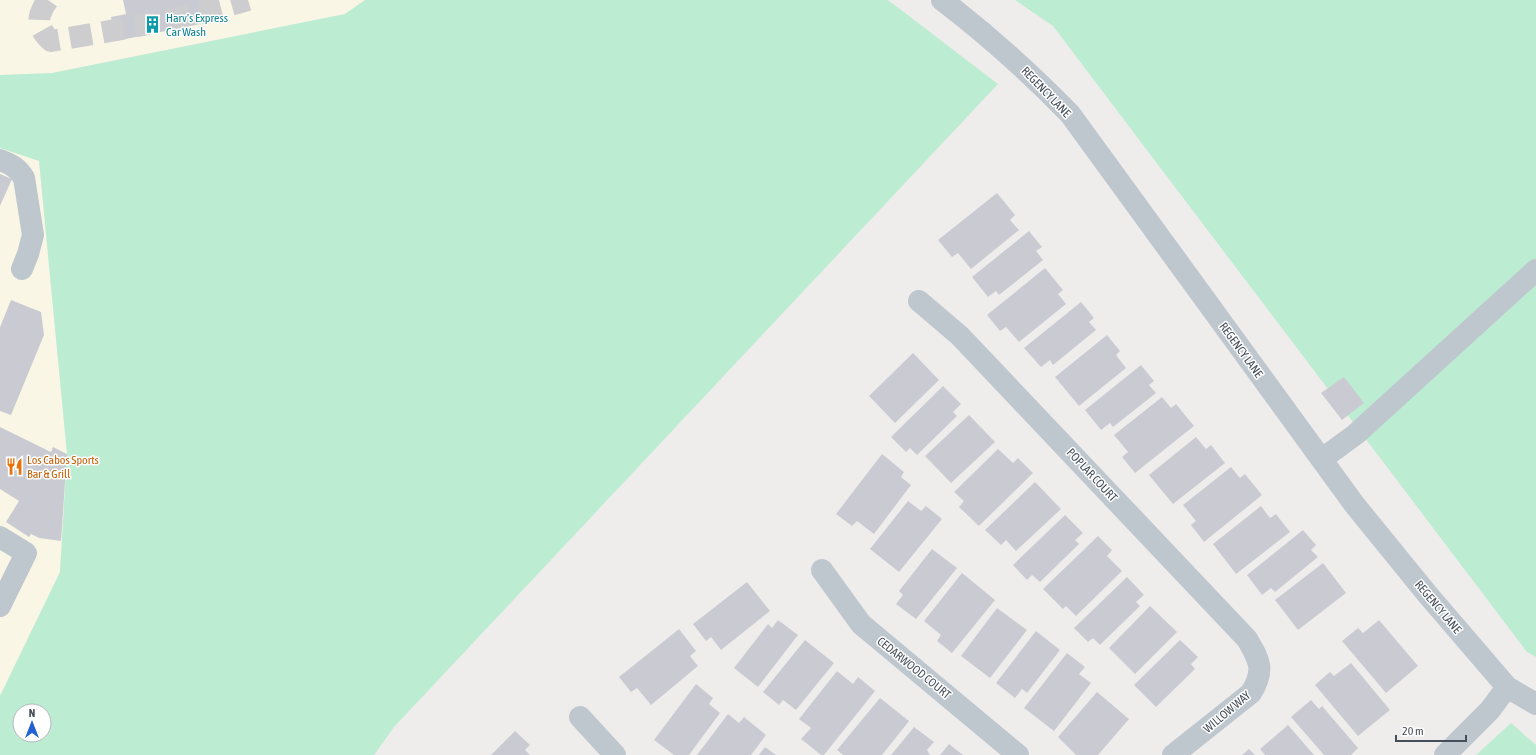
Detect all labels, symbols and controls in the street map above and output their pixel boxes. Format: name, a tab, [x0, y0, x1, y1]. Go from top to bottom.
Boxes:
place label: Harv's Express Car Wash	[166, 11, 228, 39]
building icon: Harv's Express Car Wash	[143, 15, 163, 35]
street label: REGENCY LANE	[1018, 64, 1074, 120]
street label: REGENCY LANE	[1216, 320, 1266, 380]
street label: POPLAR COURT	[1064, 446, 1121, 505]
place label: Los Cabos Sports Bar & Grill	[27, 453, 99, 481]
restaurant icon: Los Cabos Sports Bar & Grill	[4, 457, 24, 477]
street label: REGENCY LANE	[1412, 578, 1464, 636]
street label: CEDARWOOD COURT	[874, 634, 954, 702]
street label: WILLOW WAY	[1201, 688, 1254, 736]
north arrow	[12, 703, 52, 743]
text: N	[29, 707, 35, 719]
scale bar	[1396, 717, 1466, 743]
text: 20 m	[1402, 724, 1424, 738]

